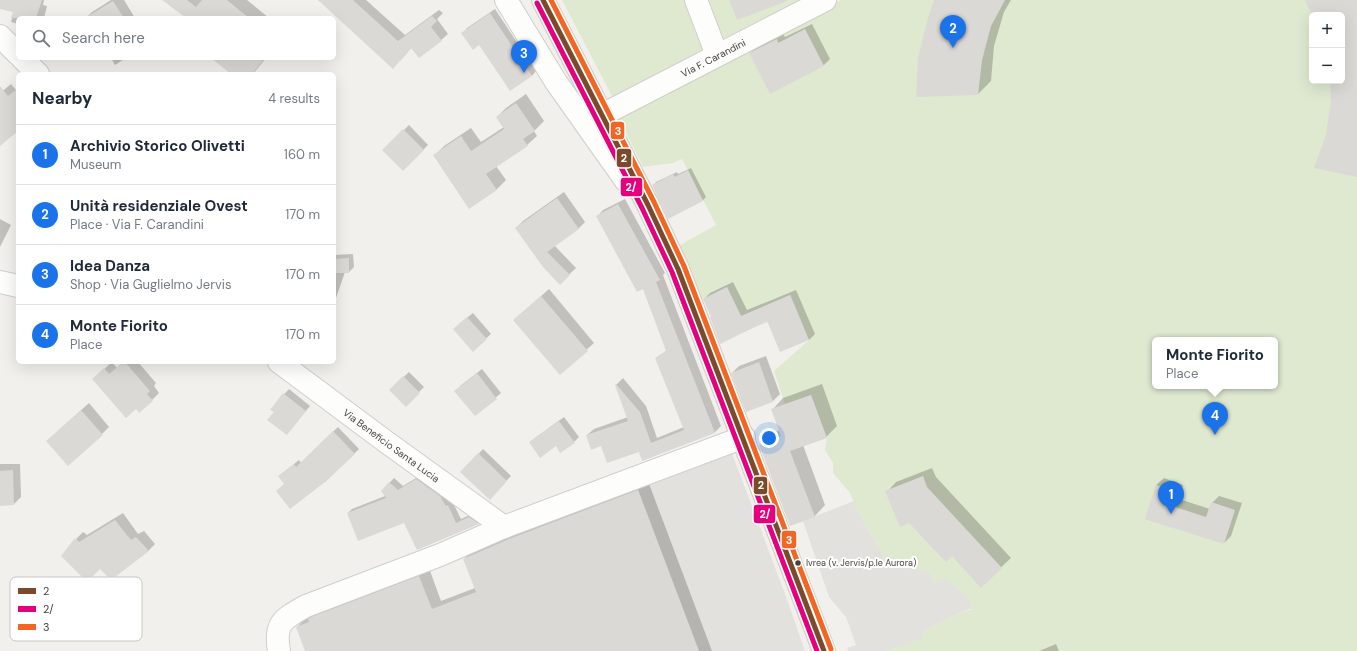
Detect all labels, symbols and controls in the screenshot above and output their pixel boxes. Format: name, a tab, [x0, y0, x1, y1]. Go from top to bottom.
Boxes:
map controls	[1309, 12, 1345, 84]
button: +	[1309, 12, 1345, 48]
pin: 2	[940, 15, 966, 48]
search box	[16, 16, 336, 60]
icon: search	[30, 27, 52, 49]
text: Search here	[62, 28, 145, 48]
street label: Via F. Carandini	[679, 36, 748, 80]
pin: 3	[511, 40, 537, 73]
button: −	[1309, 48, 1345, 84]
text: Nearby	[32, 87, 92, 109]
text: 4 results	[268, 90, 320, 107]
line badge: 3	[610, 121, 625, 140]
text: 3	[615, 124, 621, 138]
text: Archivio Storico Olivetti	[70, 136, 245, 156]
text: 1	[43, 146, 47, 163]
text: 160 m	[284, 146, 320, 163]
line badge: 2	[616, 148, 632, 168]
text: 2	[621, 151, 627, 165]
text: Museum	[70, 156, 121, 173]
line badge: 2/	[620, 177, 643, 197]
text: 2/	[625, 180, 637, 194]
text: Unità residenziale Ovest	[70, 196, 248, 216]
text: 2	[41, 206, 49, 223]
text: 170 m	[285, 206, 320, 223]
text: Place · Via F. Carandini	[70, 216, 204, 233]
text: Idea Danza	[70, 256, 150, 276]
text: 3	[41, 266, 49, 283]
text: 170 m	[285, 266, 320, 283]
text: Shop · Via Guglielmo Jervis	[70, 276, 232, 293]
text: Monte Fiorito	[70, 316, 168, 336]
text: 4	[41, 326, 49, 343]
text: 170 m	[285, 326, 320, 343]
text: Place	[70, 336, 102, 353]
popup	[1152, 337, 1278, 389]
text: Monte Fiorito	[1166, 345, 1264, 365]
text: Place	[1166, 365, 1198, 382]
pin: 4	[1202, 402, 1228, 435]
street label: Via Beneficio Santa Lucia	[341, 406, 442, 485]
your location	[759, 428, 779, 448]
line badge: 2	[753, 476, 768, 495]
text: 2	[758, 478, 764, 492]
pin: 1	[1158, 481, 1184, 514]
line badge: 2/	[753, 504, 776, 524]
text: 2/	[759, 507, 771, 521]
line badge: 3	[781, 530, 797, 549]
text: 3	[786, 533, 792, 547]
place label: Ivrea (v. Jervis/p.le Aurora)	[806, 557, 916, 569]
marker: Ivrea (v. Jervis/p.le Aurora)	[793, 558, 803, 568]
legend	[10, 577, 142, 641]
text: 2	[43, 584, 49, 598]
text: 2/	[43, 602, 54, 616]
text: 3	[43, 620, 50, 634]

